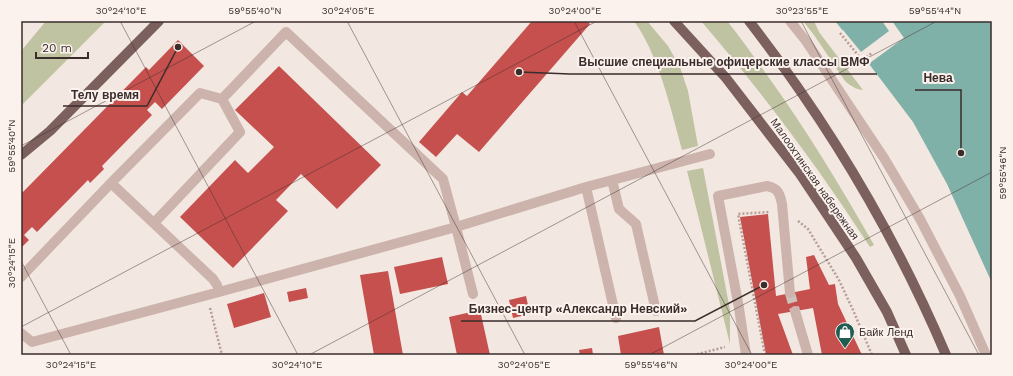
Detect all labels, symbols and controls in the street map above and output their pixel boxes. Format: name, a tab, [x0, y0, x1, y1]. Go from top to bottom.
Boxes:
text: 30°24'10"E	[96, 5, 146, 16]
text: 59°55'40"N	[228, 5, 282, 16]
text: 30°24'05"E	[322, 5, 374, 16]
text: 30°24'00"E	[549, 5, 601, 16]
text: 30°23'55"E	[776, 5, 828, 16]
text: 59°55'44"N	[909, 5, 961, 16]
scale bar	[36, 34, 88, 60]
text: 20 m	[42, 41, 72, 55]
callout: Высшие специальные офицерские классы ВМФ	[570, 50, 877, 74]
text: Высшие специальные офицерские классы ВМФ	[579, 55, 869, 69]
callout: Нева	[915, 66, 961, 90]
text: Нева	[923, 71, 953, 85]
callout: Телу время	[63, 82, 147, 106]
text: Телу время	[71, 88, 139, 102]
street label: Малоохтинская набережная	[768, 116, 862, 243]
text: 59°55'40"N	[6, 119, 17, 173]
text: 59°55'46"N	[997, 146, 1008, 200]
text: 30°24'15"E	[6, 238, 17, 288]
callout: Бизнес-центр «Александр Невский»	[461, 297, 695, 321]
text: Бизнес-центр «Александр Невский»	[469, 302, 687, 316]
shop icon: Байк Ленд	[834, 321, 856, 349]
place label: Байк Ленд	[859, 326, 913, 339]
text: 30°24'15"E	[46, 359, 96, 370]
text: 30°24'10"E	[272, 359, 322, 370]
text: 30°24'05"E	[498, 359, 550, 370]
text: 59°55'46"N	[624, 359, 678, 370]
text: 30°24'00"E	[725, 359, 777, 370]

